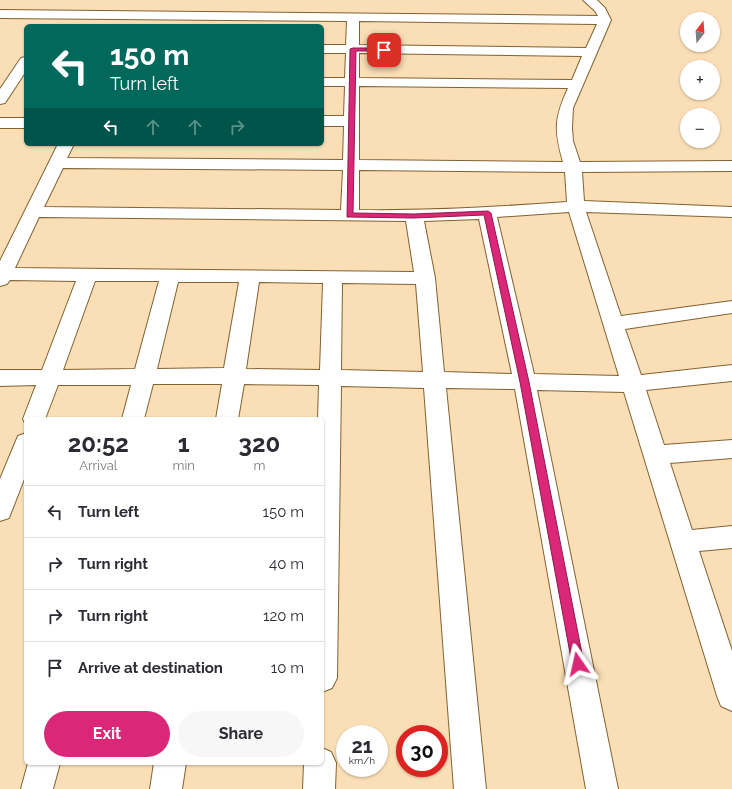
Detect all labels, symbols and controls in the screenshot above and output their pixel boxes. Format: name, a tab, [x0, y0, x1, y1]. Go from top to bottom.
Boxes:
north arrow	[680, 12, 720, 52]
map controls	[680, 12, 720, 148]
pin	[367, 33, 401, 67]
text: 150 m	[110, 39, 189, 72]
icon: arrive	[373, 39, 395, 61]
icon: left	[44, 40, 96, 92]
button: +	[680, 60, 720, 100]
text: Turn left	[110, 73, 179, 94]
button: −	[680, 108, 720, 148]
icon: left	[100, 116, 122, 138]
icon: ahead	[142, 116, 164, 138]
icon: ahead	[184, 116, 206, 138]
icon: right	[226, 116, 248, 138]
text: 20:52	[68, 429, 129, 458]
text: 1	[178, 429, 190, 458]
text: 320	[239, 429, 280, 458]
text: Arrival	[79, 458, 117, 473]
text: min	[172, 458, 195, 473]
text: m	[253, 458, 265, 473]
icon: left	[44, 501, 66, 523]
text: Turn left	[78, 503, 139, 521]
text: 150 m	[263, 503, 304, 521]
icon: right	[44, 553, 66, 575]
text: Turn right	[78, 555, 148, 573]
text: 40 m	[269, 555, 304, 573]
icon: right	[44, 605, 66, 627]
text: Turn right	[78, 607, 148, 625]
text: 120 m	[263, 607, 304, 625]
position arrow	[557, 643, 599, 685]
icon: arrive	[44, 657, 66, 679]
text: Arrive at destination	[78, 659, 223, 677]
text: 10 m	[271, 659, 304, 677]
button: Exit	[44, 711, 170, 757]
button: Share	[178, 711, 304, 757]
speed limit sign: 30	[396, 725, 448, 777]
text: 21	[351, 734, 373, 758]
text: km/h	[349, 755, 375, 766]

